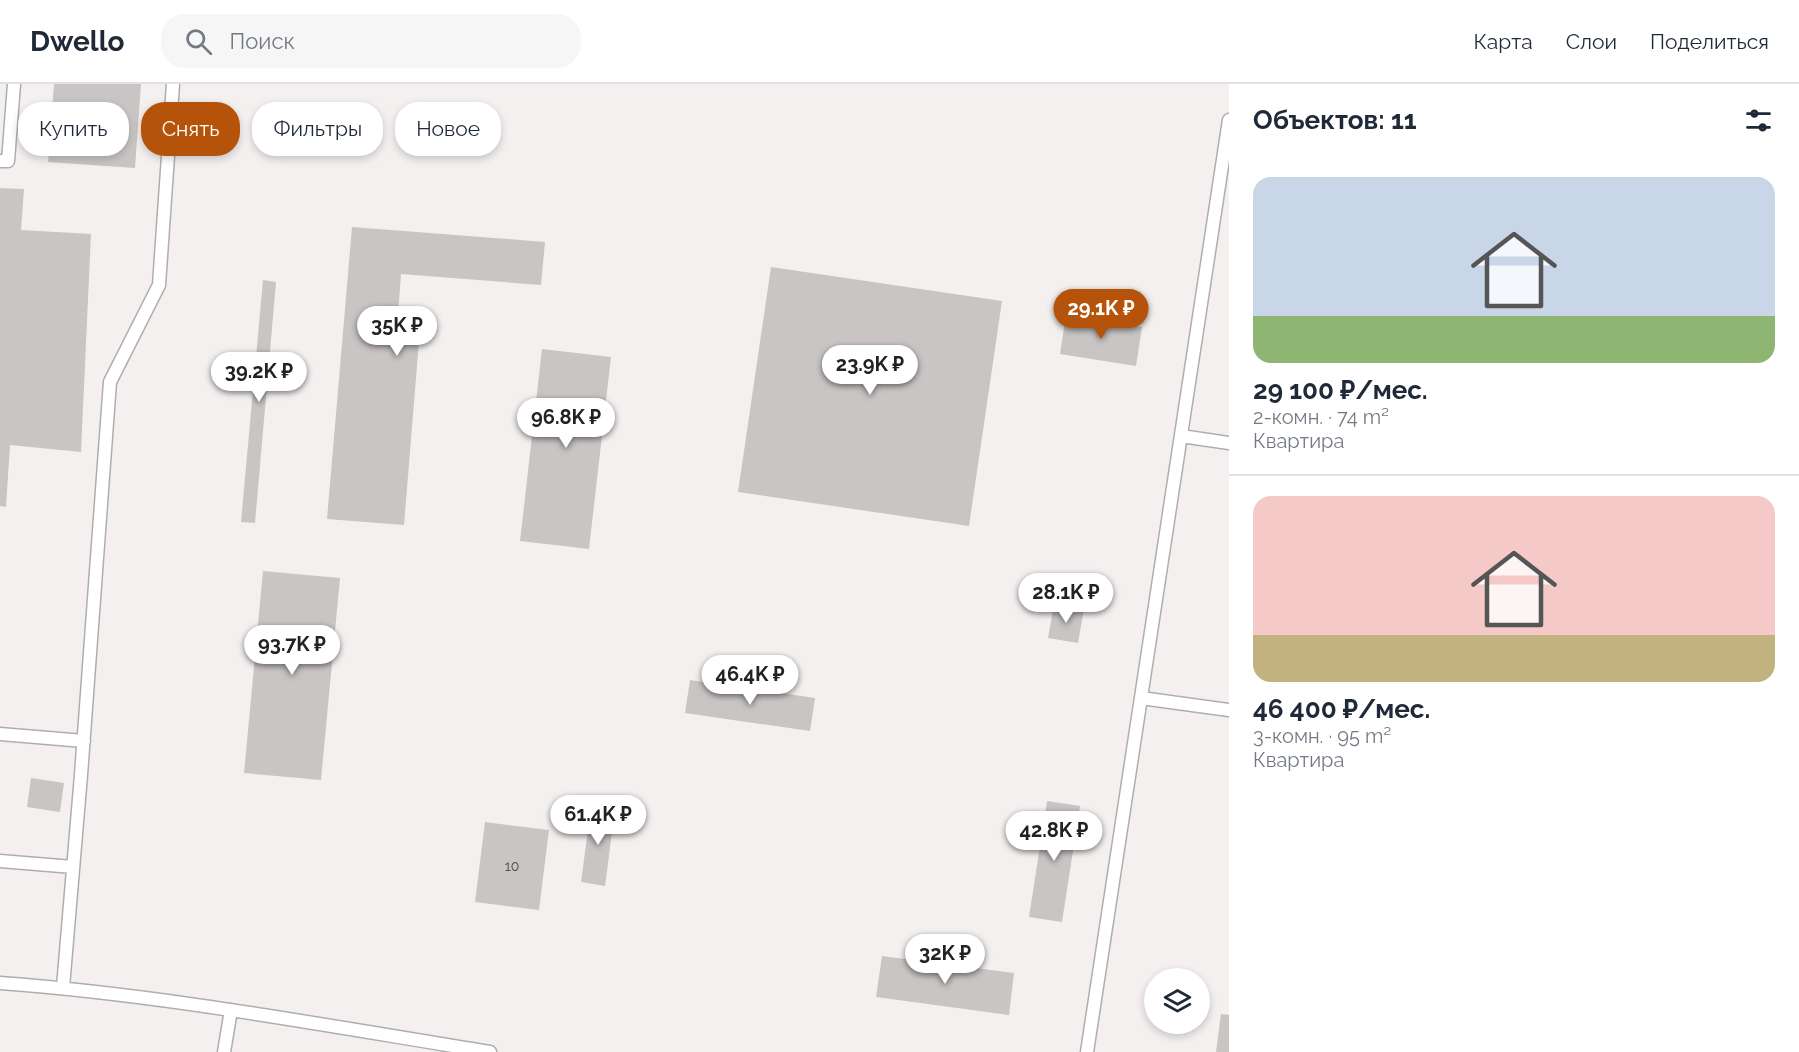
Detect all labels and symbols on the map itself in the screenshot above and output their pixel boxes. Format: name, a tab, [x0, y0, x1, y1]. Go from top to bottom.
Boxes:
pin: 29.1K ₽	[1046, 289, 1156, 340]
pin: 35K ₽	[355, 306, 439, 357]
pin: 23.9K ₽	[815, 345, 925, 396]
pin: 39.2K ₽	[204, 352, 314, 403]
pin: 96.8K ₽	[511, 398, 621, 449]
pin: 28.1K ₽	[1011, 573, 1121, 624]
pin: 93.7K ₽	[237, 625, 347, 676]
pin: 46.4K ₽	[695, 655, 805, 706]
pin: 61.4K ₽	[543, 795, 653, 846]
pin: 42.8K ₽	[999, 811, 1109, 862]
house number: 10	[505, 858, 519, 874]
pin: 32K ₽	[903, 934, 987, 985]

